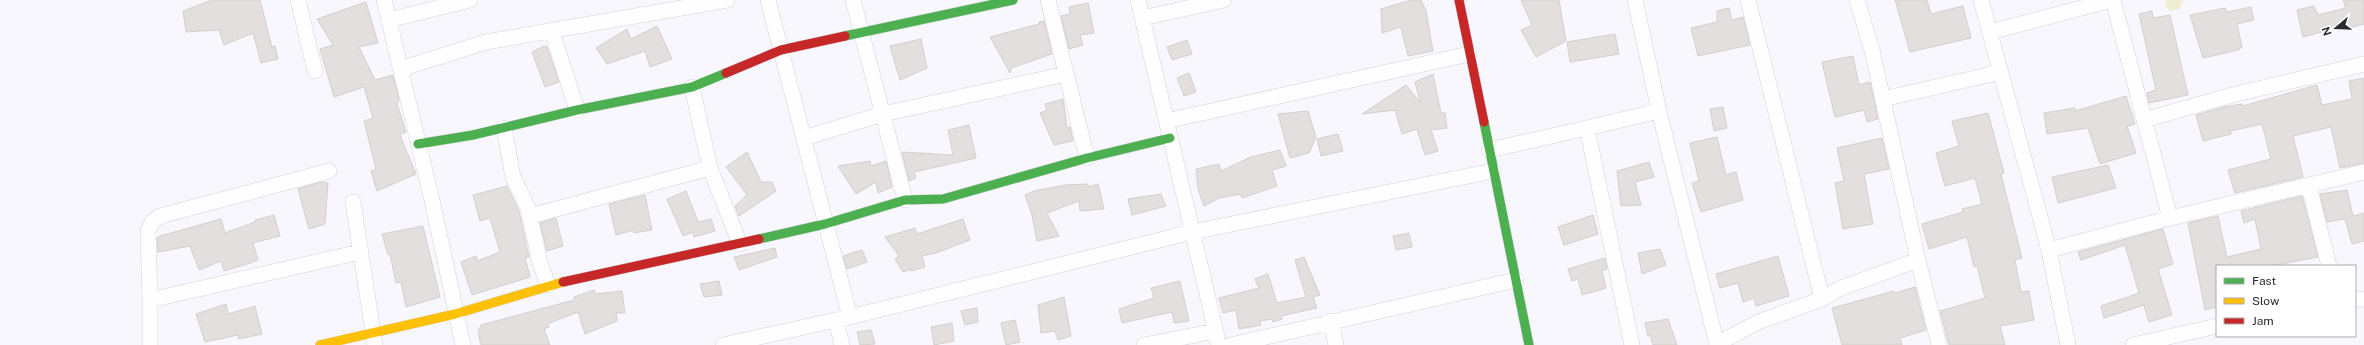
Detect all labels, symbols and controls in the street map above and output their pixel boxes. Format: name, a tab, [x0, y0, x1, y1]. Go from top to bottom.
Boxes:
north arrow	[2316, 8, 2356, 48]
text: N	[2319, 25, 2334, 37]
legend	[2216, 265, 2356, 337]
text: Fast	[2252, 274, 2277, 288]
text: Slow	[2252, 294, 2280, 308]
text: Jam	[2252, 314, 2274, 328]

